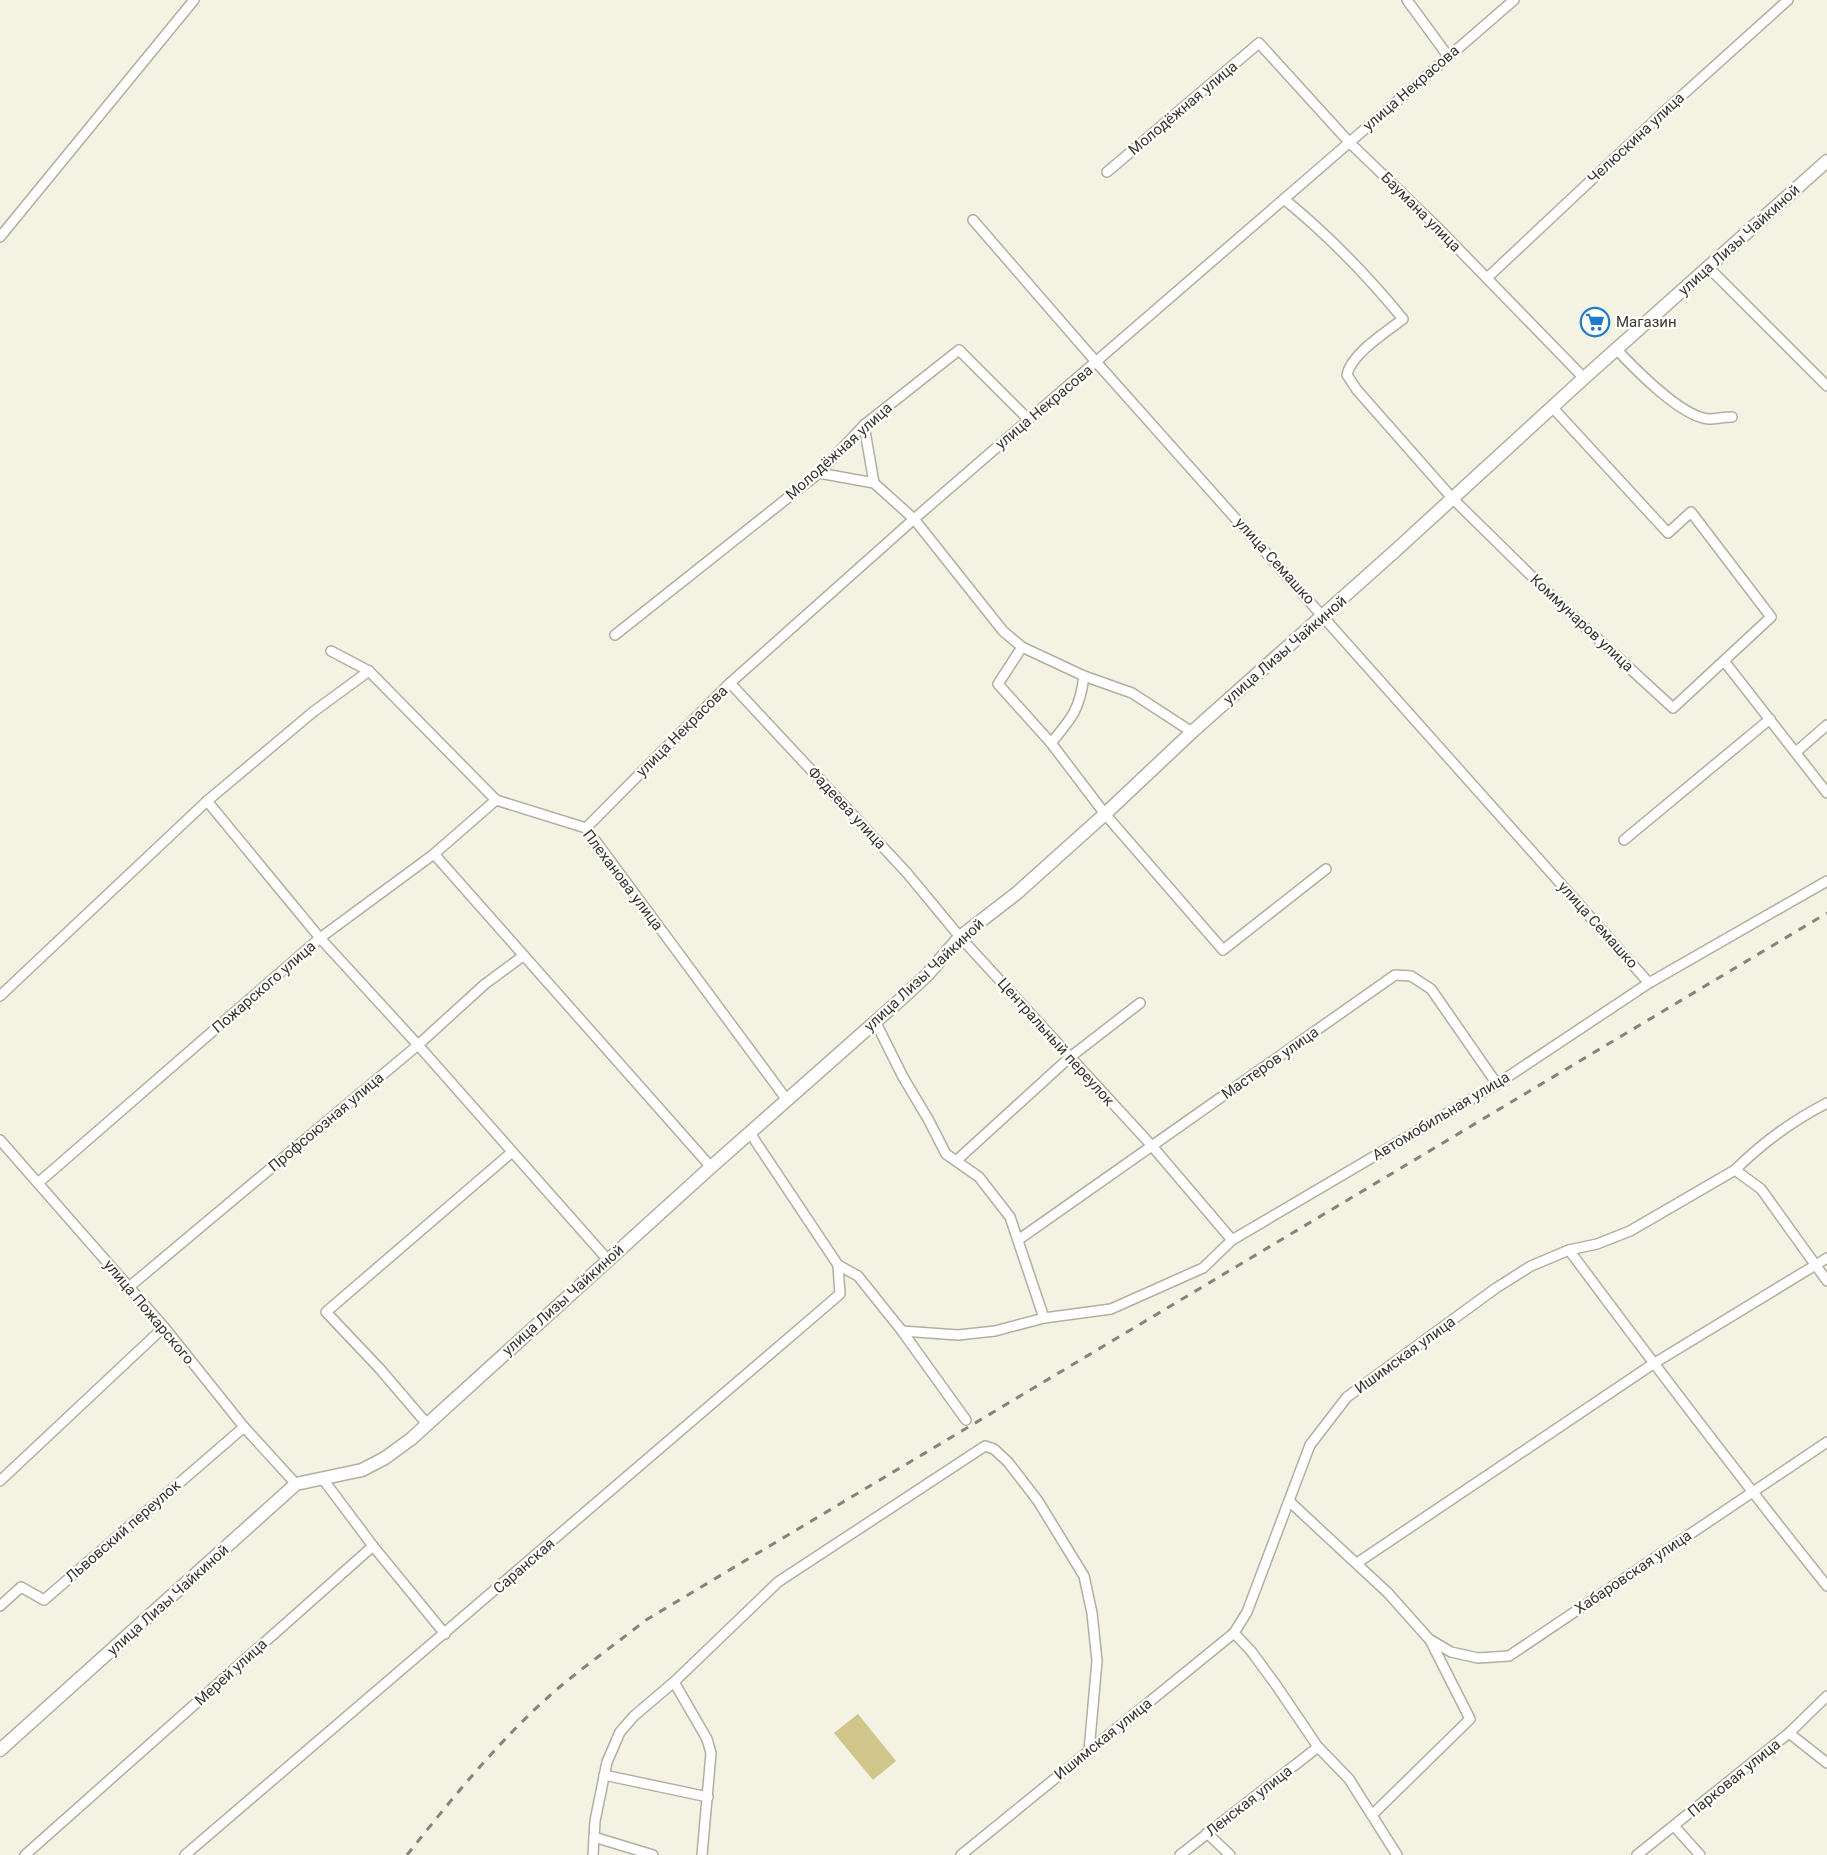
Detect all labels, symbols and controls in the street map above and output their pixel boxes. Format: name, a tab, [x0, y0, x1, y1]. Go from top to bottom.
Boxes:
street label: улица Некрасова	[1359, 41, 1463, 135]
street label: Молодёжная улица	[1125, 57, 1241, 159]
street label: Челюскина улица	[1584, 89, 1688, 187]
street label: Баумана улица	[1377, 168, 1465, 256]
street label: улица Лизы Чайкиной	[1675, 181, 1803, 299]
supermarket icon: Магазин	[1579, 306, 1611, 338]
place label: Магазин	[1616, 313, 1677, 331]
street label: улица Некрасова	[992, 361, 1096, 453]
street label: Молодёжная улица	[782, 399, 896, 503]
street label: улица Семашко	[1231, 514, 1319, 608]
street label: Коммунаров улица	[1527, 571, 1637, 675]
street label: улица Лизы Чайкиной	[1220, 592, 1350, 708]
street label: улица Некрасова	[633, 682, 731, 780]
street label: Фадеева улица	[804, 763, 890, 853]
street label: Плеханова улица	[579, 826, 667, 934]
street label: улица Семашко	[1554, 878, 1642, 972]
street label: улица Лизы Чайкиной	[860, 915, 988, 1035]
street label: Пожарского улица	[209, 937, 319, 1037]
street label: Центральный переулок	[994, 974, 1118, 1110]
street label: Мастеров улица	[1218, 1023, 1322, 1103]
street label: Автомобильная улица	[1369, 1068, 1513, 1164]
street label: Профсоюзная улица	[265, 1069, 387, 1175]
street label: улица Лизы Чайкиной	[499, 1241, 627, 1359]
street label: улица Пожарского	[100, 1256, 198, 1368]
street label: Ишимская улица	[1351, 1312, 1459, 1398]
street label: Львовский переулок	[62, 1476, 184, 1586]
street label: Хабаровская улица	[1571, 1526, 1695, 1618]
street label: Саранская	[490, 1534, 558, 1598]
street label: улица Лизы Чайкиной	[104, 1541, 232, 1659]
street label: Мерей улица	[191, 1635, 271, 1709]
street label: Ишимская улица	[1051, 1694, 1155, 1784]
street label: Парковая улица	[1684, 1735, 1784, 1821]
street label: Ленская улица	[1202, 1762, 1296, 1840]

